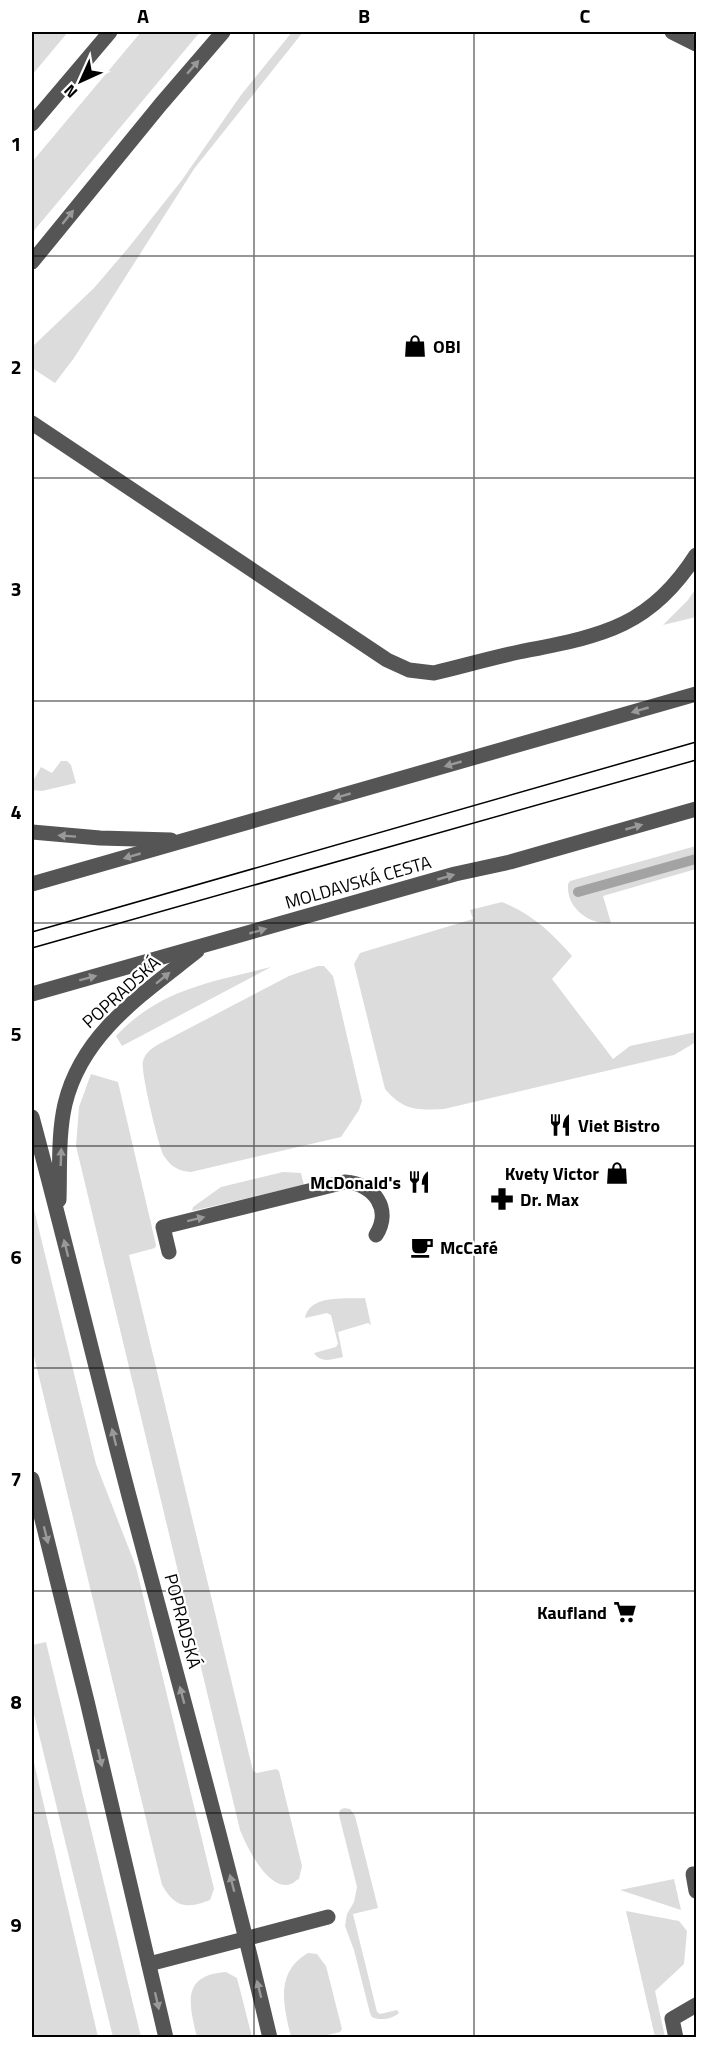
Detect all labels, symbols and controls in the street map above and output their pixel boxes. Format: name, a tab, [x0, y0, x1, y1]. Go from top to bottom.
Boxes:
text: A	[137, 0, 149, 31]
text: B	[358, 0, 370, 31]
text: C	[580, 0, 591, 31]
north arrow	[51, 51, 111, 111]
one-way arrow	[186, 60, 199, 75]
text: N	[58, 79, 83, 104]
text: 1	[10, 128, 22, 159]
one-way arrow	[62, 209, 74, 224]
shop icon: OBI	[402, 333, 428, 359]
place label: OBI	[433, 333, 461, 360]
text: 2	[10, 351, 22, 382]
text: 3	[10, 573, 22, 604]
one-way arrow	[631, 706, 649, 715]
one-way arrow	[444, 760, 462, 770]
one-way arrow	[333, 792, 351, 801]
text: 4	[10, 796, 22, 827]
one-way arrow	[625, 821, 643, 831]
one-way arrow	[58, 831, 77, 841]
street label: MOLDAVSKÁ CESTA	[282, 848, 435, 916]
one-way arrow	[123, 852, 141, 861]
one-way arrow	[437, 872, 455, 881]
one-way arrow	[249, 926, 267, 935]
street label: POPRADSKÁ	[76, 949, 166, 1035]
one-way arrow	[155, 972, 171, 985]
one-way arrow	[79, 973, 97, 983]
text: 5	[10, 1018, 22, 1049]
restaurant icon: Viet Bistro	[547, 1112, 573, 1138]
place label: Viet Bistro	[578, 1112, 660, 1139]
one-way arrow	[56, 1147, 65, 1166]
place label: Kvety Victor	[505, 1160, 599, 1187]
shop icon: Kvety Victor	[604, 1160, 630, 1186]
place label: McDonald's	[310, 1169, 401, 1196]
restaurant icon: McDonald's	[406, 1169, 432, 1195]
pharmacy icon: Dr. Max	[489, 1186, 515, 1212]
place label: Dr. Max	[520, 1186, 579, 1213]
one-way arrow	[187, 1214, 205, 1224]
cafe icon: McCafé	[409, 1234, 435, 1260]
place label: McCafé	[440, 1234, 498, 1261]
one-way arrow	[61, 1239, 71, 1257]
text: 6	[10, 1241, 22, 1272]
one-way arrow	[109, 1428, 119, 1446]
text: 7	[10, 1463, 22, 1494]
one-way arrow	[41, 1526, 51, 1545]
street label: POPRADSKÁ	[157, 1571, 209, 1672]
place label: Kaufland	[537, 1599, 607, 1626]
supermarket icon: Kaufland	[612, 1599, 638, 1625]
one-way arrow	[177, 1685, 186, 1703]
text: 8	[10, 1686, 22, 1717]
one-way arrow	[96, 1749, 106, 1767]
one-way arrow	[227, 1874, 236, 1892]
text: 9	[10, 1909, 22, 1940]
one-way arrow	[253, 1979, 263, 1998]
one-way arrow	[153, 1992, 163, 2010]

